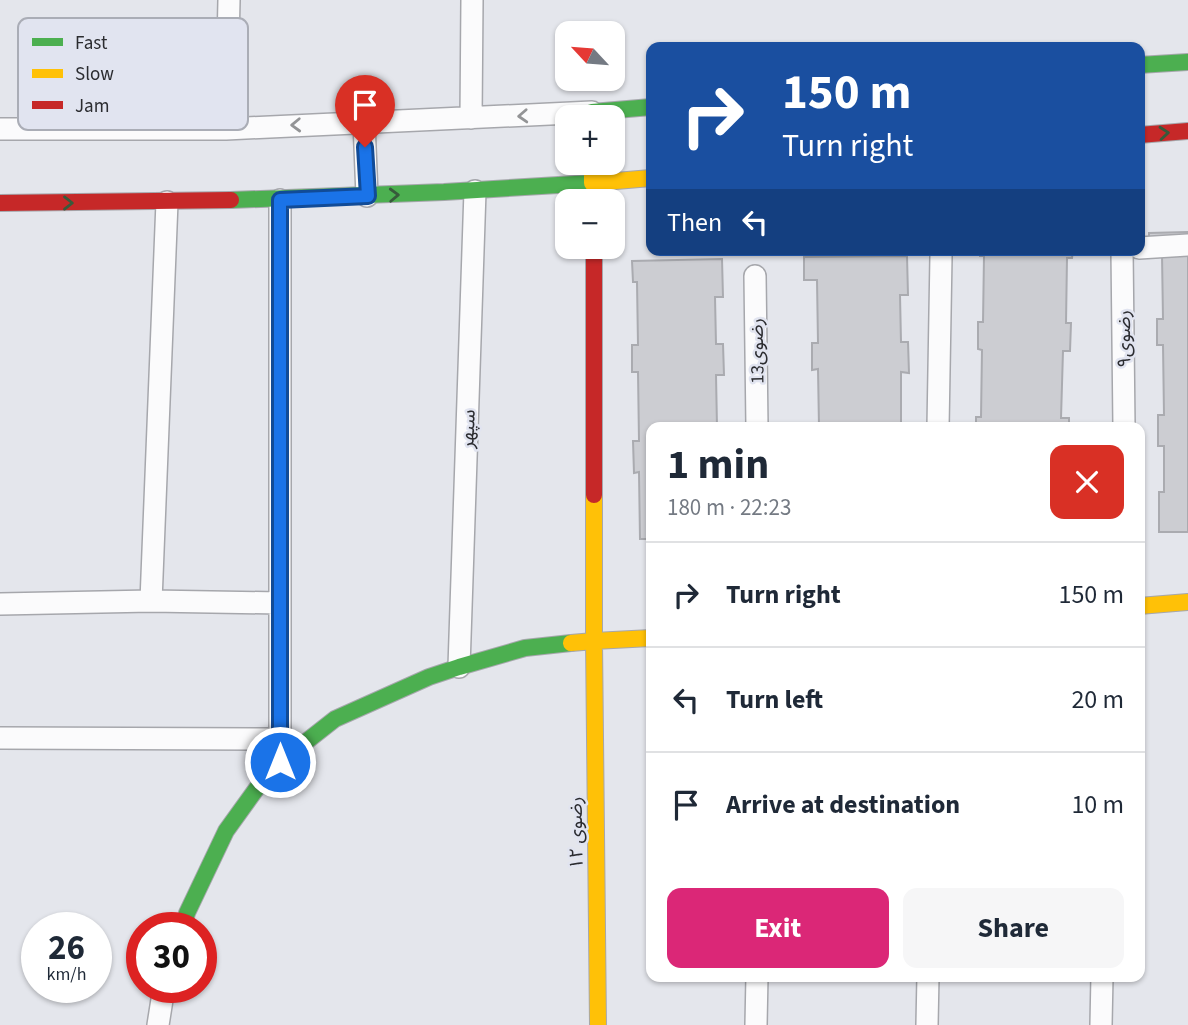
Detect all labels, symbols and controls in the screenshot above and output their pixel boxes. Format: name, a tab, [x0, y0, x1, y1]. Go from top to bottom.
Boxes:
legend	[18, 18, 248, 130]
north arrow	[555, 21, 625, 91]
map controls	[555, 21, 625, 259]
text: Fast	[75, 30, 108, 57]
text: 150 m	[782, 58, 911, 128]
text: Slow	[75, 61, 114, 88]
icon: right	[667, 70, 758, 161]
pin	[335, 75, 395, 147]
icon: arrive	[346, 86, 384, 124]
text: Jam	[75, 93, 109, 120]
button: +	[555, 105, 625, 175]
one-way arrow	[518, 108, 529, 123]
one-way arrow	[290, 118, 301, 133]
text: Turn right	[782, 123, 913, 169]
one-way arrow	[1158, 126, 1169, 141]
one-way arrow	[388, 187, 399, 202]
button: −	[555, 189, 625, 259]
one-way arrow	[63, 195, 74, 211]
icon: left	[736, 203, 774, 241]
text: Then	[667, 204, 722, 241]
street label: رضوی۹	[1110, 310, 1139, 368]
street label: رضوی13	[743, 318, 772, 384]
street label: سپهر	[454, 409, 483, 450]
text: 1 min	[667, 435, 769, 495]
button: close	[1050, 445, 1124, 519]
text: 180 m · 22:23	[667, 491, 791, 524]
icon: right	[667, 576, 705, 614]
text: Turn right	[726, 576, 841, 613]
text: 150 m	[1058, 576, 1124, 613]
icon: left	[667, 681, 705, 719]
text: Turn left	[726, 681, 823, 718]
text: 20 m	[1071, 681, 1124, 718]
position arrow	[243, 725, 317, 799]
icon: arrive	[667, 786, 705, 824]
text: Arrive at destination	[726, 786, 960, 823]
text: 10 m	[1071, 786, 1124, 823]
street label: رضوی ۱۲	[562, 796, 591, 869]
button: Exit	[667, 888, 889, 968]
button: Share	[903, 888, 1124, 968]
speed limit sign: 30	[126, 912, 217, 1003]
text: 26	[48, 923, 85, 973]
text: km/h	[47, 962, 86, 987]

